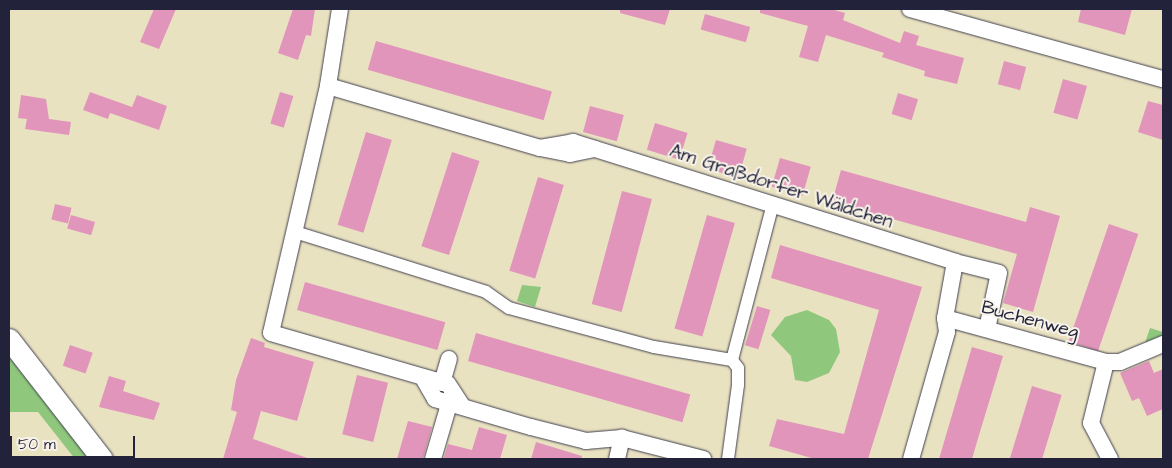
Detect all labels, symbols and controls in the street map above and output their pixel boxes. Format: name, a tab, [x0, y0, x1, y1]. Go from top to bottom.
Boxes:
street label: Am Graßdorfer Wäldchen	[666, 140, 896, 234]
street label: Buchenweg	[979, 296, 1081, 344]
scale bar	[12, 426, 138, 458]
text: 50 m	[18, 434, 56, 455]

